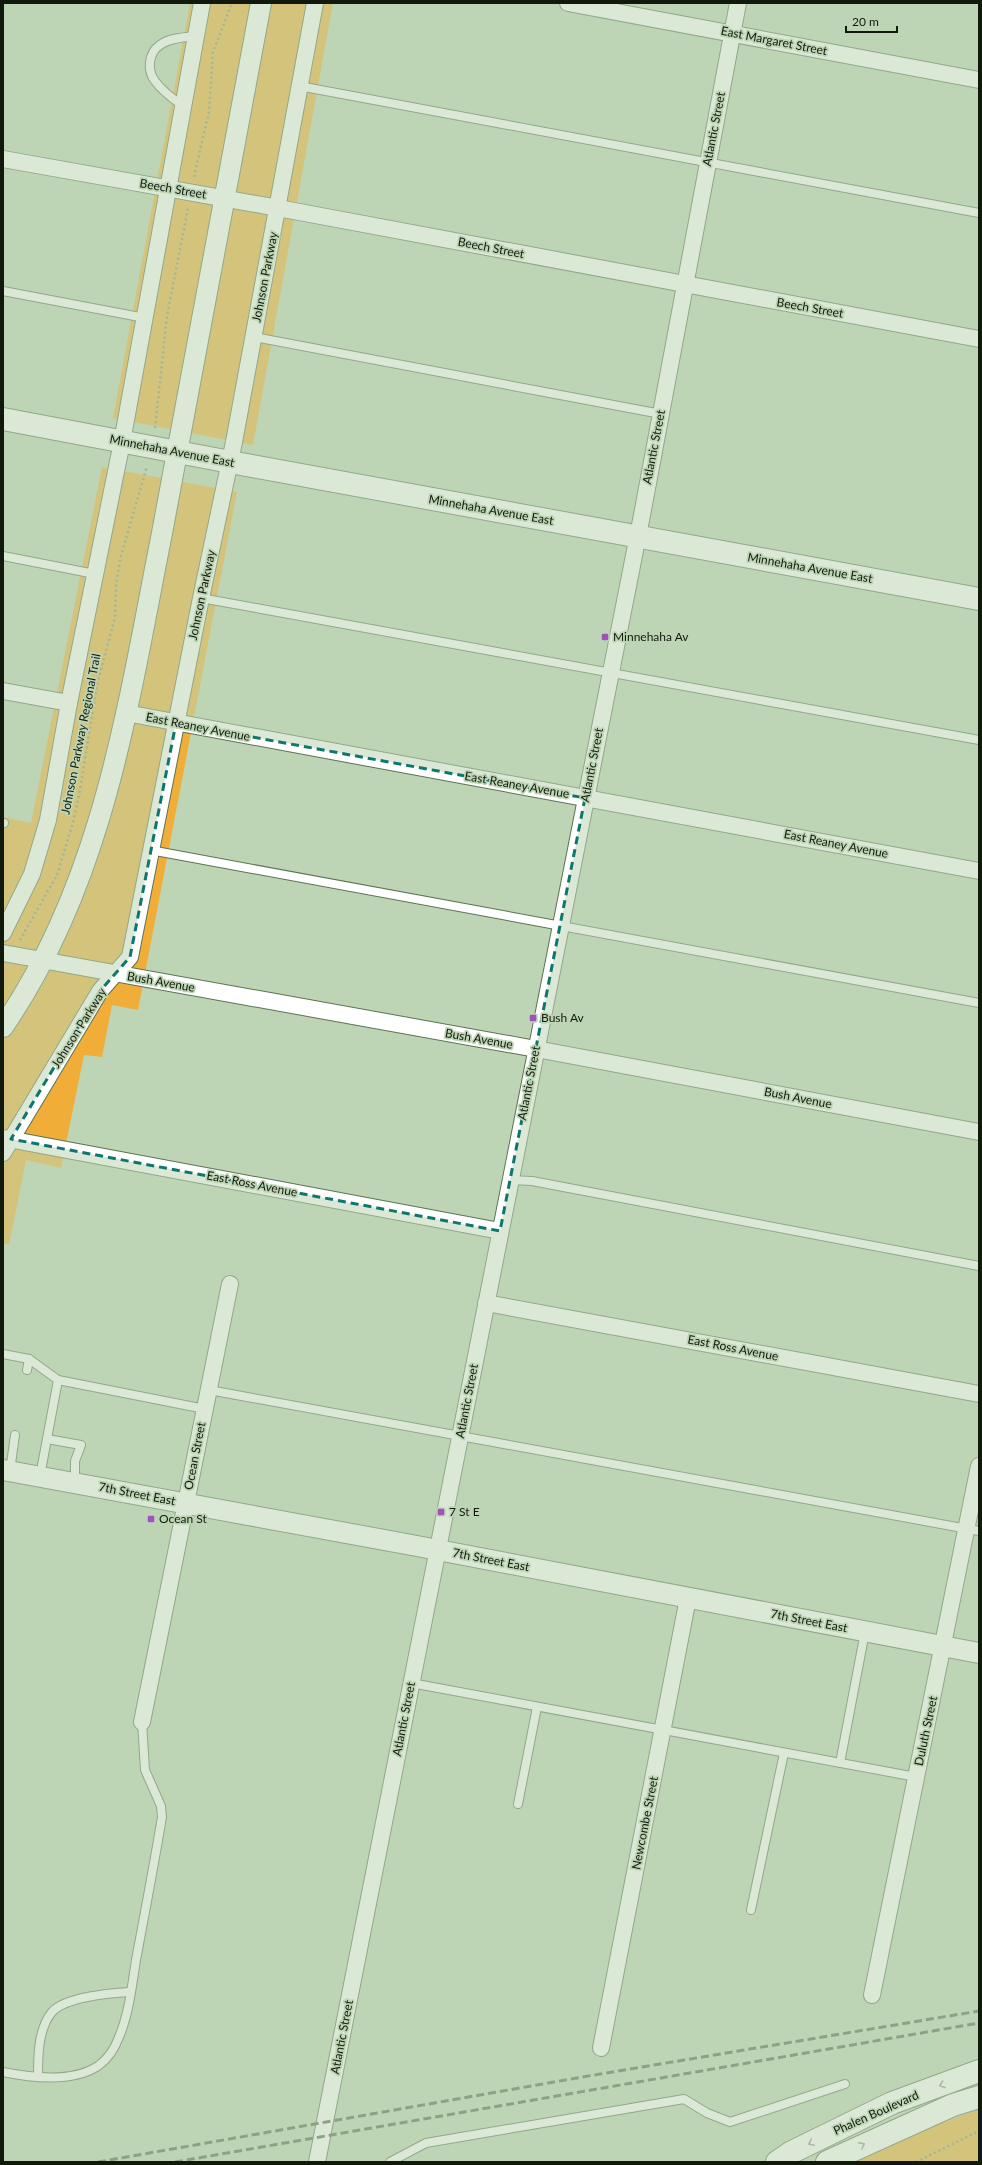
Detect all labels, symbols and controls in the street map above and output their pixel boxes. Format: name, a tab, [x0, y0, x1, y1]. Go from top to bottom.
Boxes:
scale bar	[846, 8, 897, 34]
text: 20 m	[852, 14, 879, 29]
street label: East Margaret Street	[720, 23, 829, 58]
street label: Atlantic Street	[699, 90, 728, 167]
street label: Beech Street	[139, 175, 208, 202]
street label: Johnson Parkway	[248, 230, 281, 323]
street label: Beech Street	[457, 234, 526, 261]
street label: Beech Street	[776, 294, 845, 321]
street label: Atlantic Street	[639, 408, 668, 485]
street label: Minnehaha Avenue East	[108, 431, 236, 470]
street label: Minnehaha Avenue East	[427, 491, 555, 528]
street label: Johnson Parkway	[185, 548, 219, 641]
street label: Minnehaha Avenue East	[746, 549, 874, 586]
place label: Minnehaha Av	[613, 629, 689, 644]
marker: Minnehaha Av	[600, 632, 610, 642]
street label: Johnson Parkway Regional Trail	[58, 652, 103, 816]
street label: East Reaney Avenue	[145, 709, 252, 744]
street label: Atlantic Street	[577, 726, 606, 803]
street label: East Reaney Avenue	[464, 768, 571, 801]
street label: East Reaney Avenue	[783, 826, 890, 861]
street label: Bush Avenue	[126, 968, 196, 995]
street label: Johnson Parkway	[48, 984, 110, 1071]
place label: Bush Av	[541, 1010, 585, 1025]
marker: Bush Av	[528, 1013, 538, 1023]
street label: Bush Avenue	[444, 1025, 514, 1052]
street label: Atlantic Street	[514, 1044, 543, 1121]
street label: Bush Avenue	[763, 1084, 833, 1111]
street label: East Ross Avenue	[205, 1167, 299, 1200]
street label: East Ross Avenue	[686, 1331, 780, 1364]
street label: Atlantic Street	[452, 1362, 481, 1439]
street label: Ocean Street	[181, 1420, 209, 1491]
street label: 7th Street East	[97, 1479, 177, 1508]
place label: 7 St E	[449, 1504, 480, 1519]
marker: 7 St E	[436, 1507, 446, 1517]
place label: Ocean St	[159, 1511, 207, 1526]
marker: Ocean St	[146, 1514, 156, 1524]
street label: 7th Street East	[451, 1545, 531, 1574]
street label: 7th Street East	[769, 1606, 849, 1635]
street label: Atlantic Street	[389, 1680, 418, 1757]
street label: Duluth Street	[911, 1694, 940, 1767]
street label: Newcombe Street	[628, 1774, 661, 1871]
street label: Atlantic Street	[327, 1998, 356, 2075]
one-way arrow	[939, 2080, 946, 2088]
street label: Phalen Boulevard	[831, 2087, 921, 2138]
one-way arrow	[808, 2138, 815, 2146]
one-way arrow	[858, 2142, 865, 2150]

